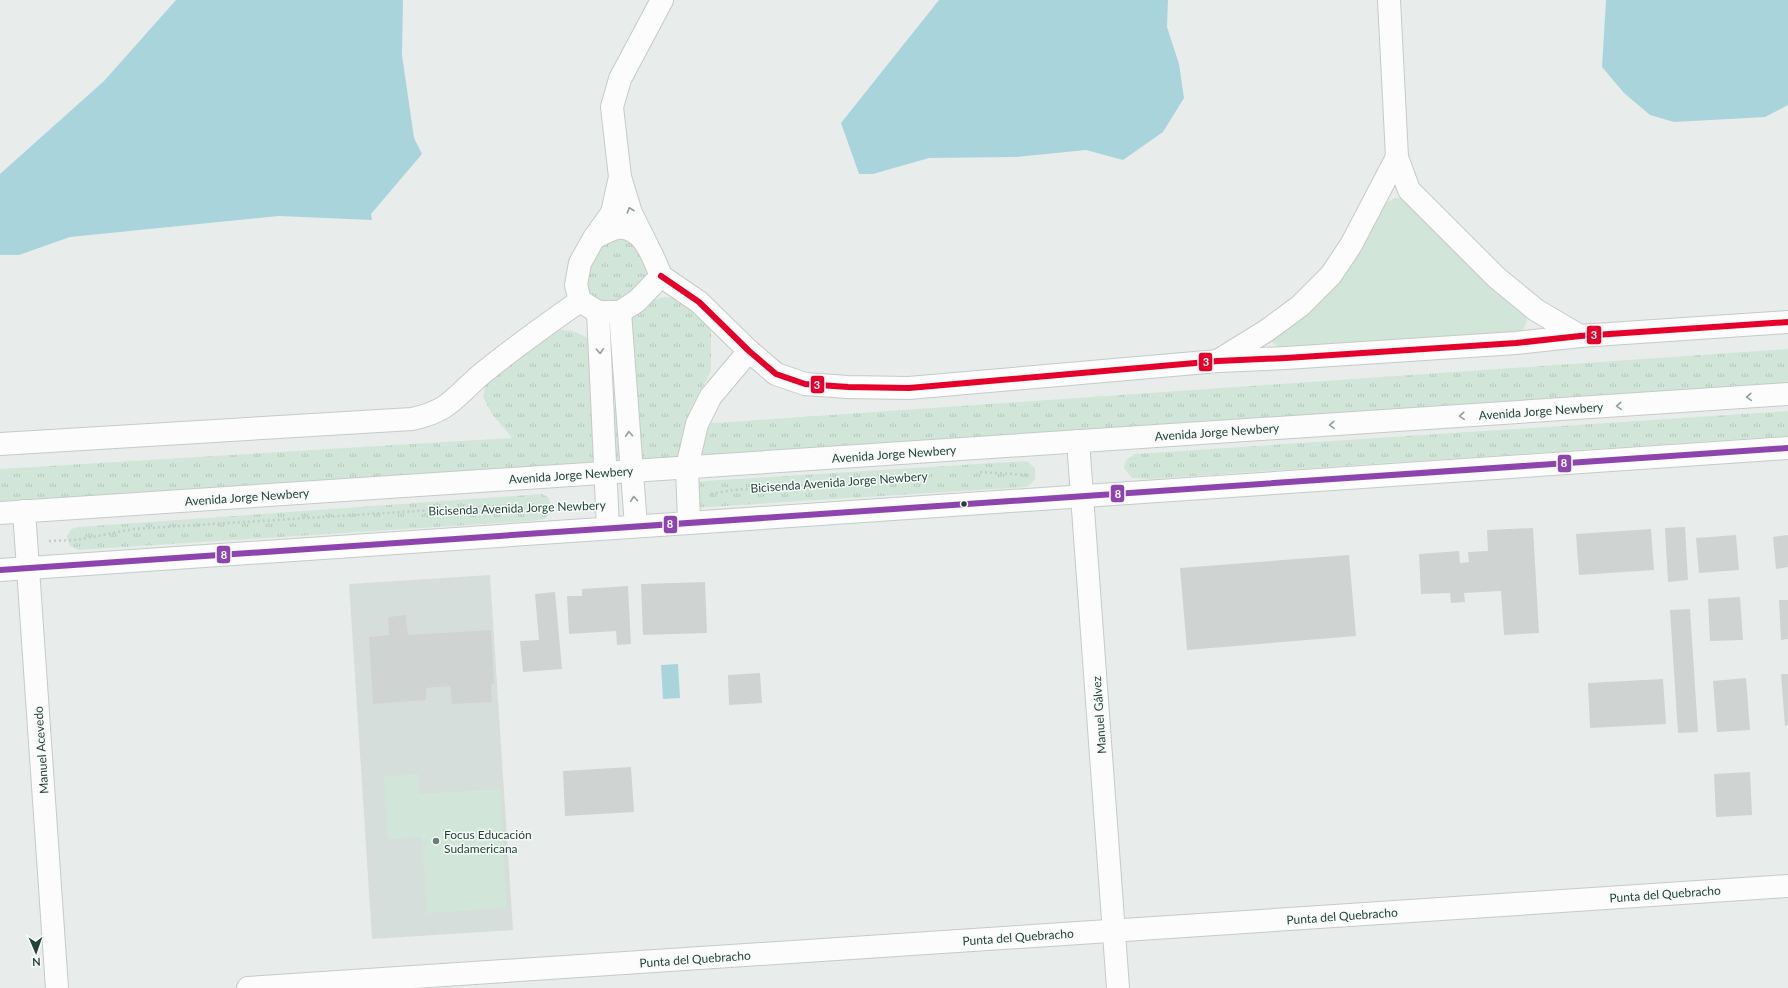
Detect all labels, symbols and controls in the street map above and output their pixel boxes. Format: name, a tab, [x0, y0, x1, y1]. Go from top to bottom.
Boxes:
one-way arrow	[627, 206, 635, 213]
line badge: 3	[1586, 325, 1602, 345]
text: 3	[1591, 328, 1597, 341]
one-way arrow	[596, 348, 604, 354]
line badge: 3	[1198, 352, 1213, 372]
text: 3	[1203, 355, 1209, 368]
line badge: 3	[810, 375, 825, 394]
text: 3	[814, 378, 820, 391]
one-way arrow	[1746, 393, 1752, 402]
street label: Avenida Jorge Newbery	[1478, 399, 1605, 423]
one-way arrow	[1616, 401, 1622, 410]
one-way arrow	[1459, 412, 1465, 421]
street label: Avenida Jorge Newbery	[1154, 420, 1281, 444]
one-way arrow	[1329, 420, 1335, 429]
one-way arrow	[625, 431, 634, 437]
street label: Avenida Jorge Newbery	[831, 442, 958, 466]
line badge: 8	[1557, 454, 1572, 473]
text: 8	[1561, 456, 1567, 469]
street label: Avenida Jorge Newbery	[508, 463, 635, 487]
street label: Bicisenda Avenida Jorge Newbery	[750, 468, 929, 496]
line badge: 8	[1110, 484, 1125, 503]
street label: Avenida Jorge Newbery	[184, 485, 311, 509]
text: 8	[1115, 487, 1121, 500]
one-way arrow	[630, 496, 639, 502]
street label: Bicisenda Avenida Jorge Newbery	[428, 497, 607, 519]
unlabelled marker	[959, 499, 969, 509]
line badge: 8	[663, 515, 678, 534]
text: 8	[667, 517, 673, 530]
line badge: 8	[216, 545, 231, 564]
text: 8	[221, 548, 227, 561]
street label: Manuel Gálvez	[1089, 675, 1109, 754]
street label: Manuel Acevedo	[30, 705, 52, 794]
place label: Focus Educación Sudamericana	[444, 827, 532, 856]
marker: Focus Educación Sudamericana	[431, 836, 441, 846]
street label: Punta del Quebracho	[1609, 883, 1721, 905]
street label: Punta del Quebracho	[1286, 905, 1398, 927]
street label: Punta del Quebracho	[962, 926, 1074, 948]
north arrow	[16, 932, 56, 972]
street label: Punta del Quebracho	[639, 948, 751, 970]
text: N	[32, 956, 41, 969]

